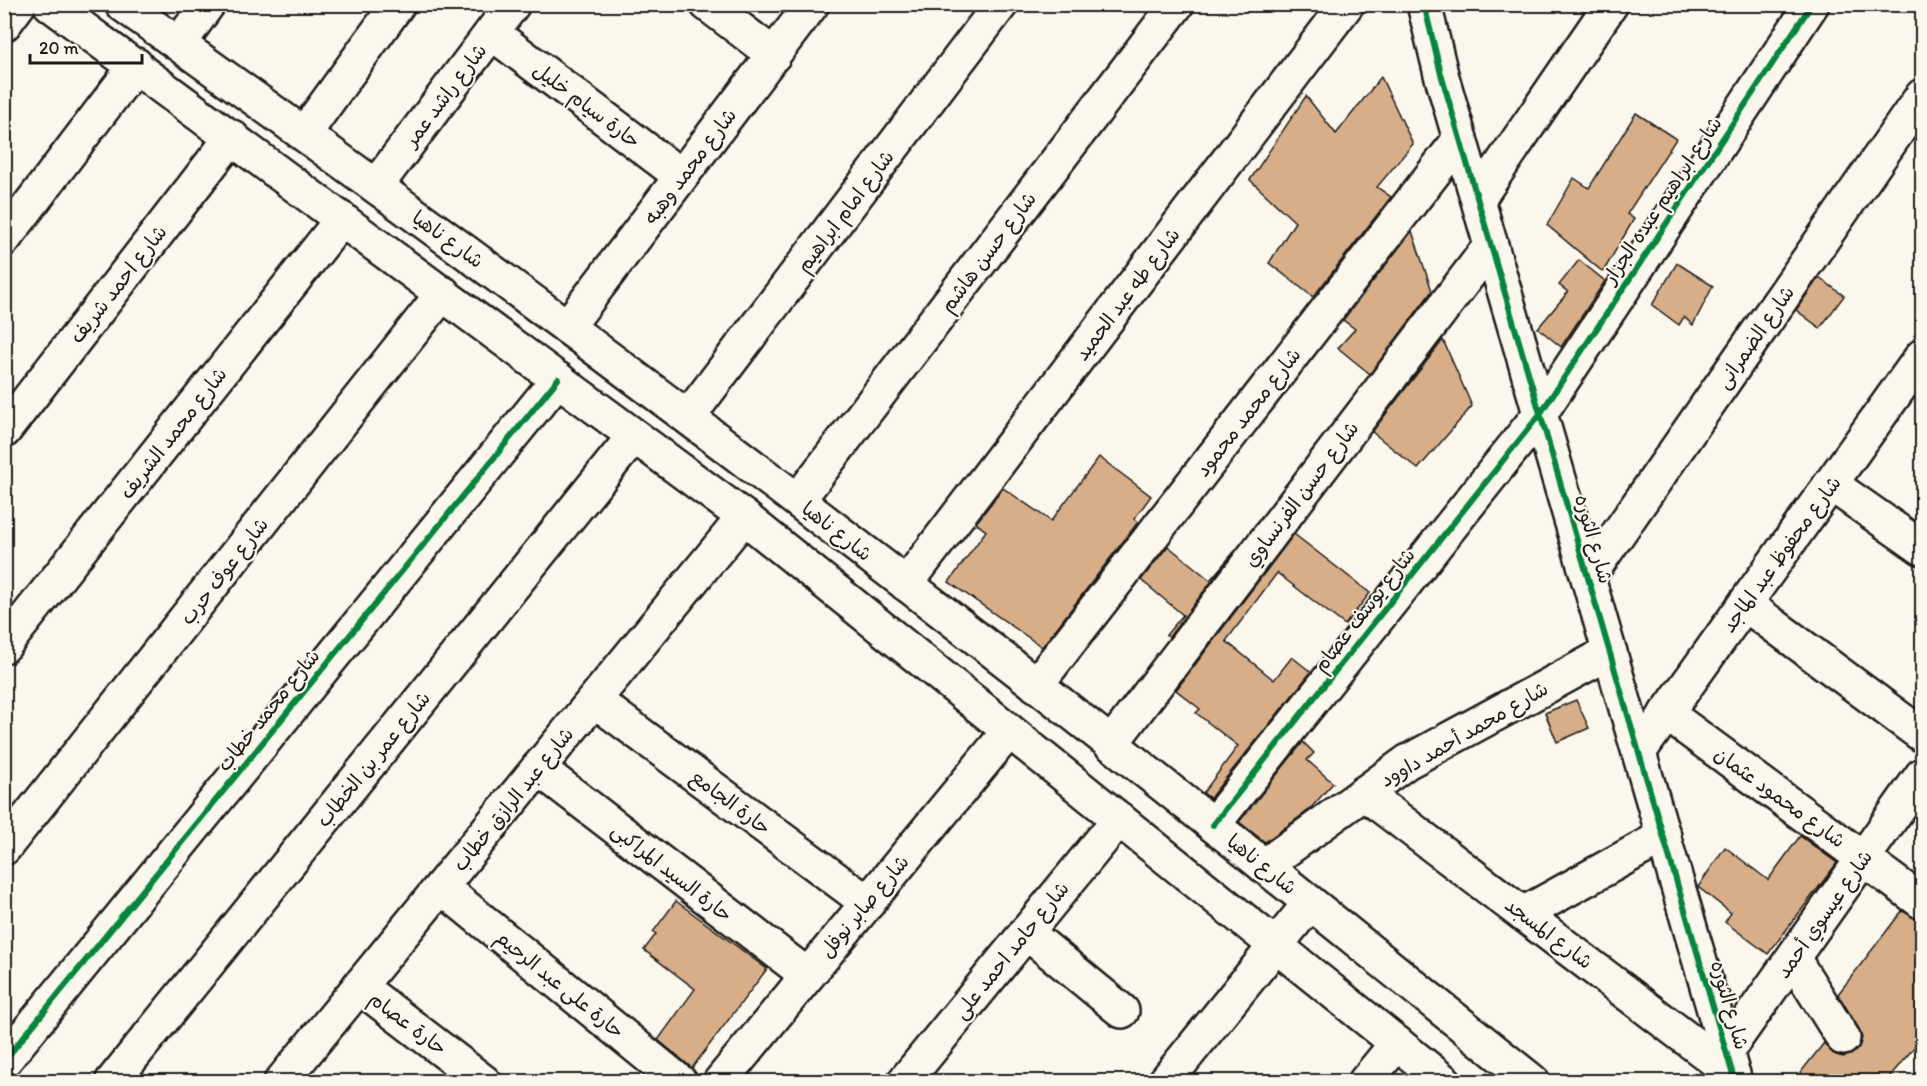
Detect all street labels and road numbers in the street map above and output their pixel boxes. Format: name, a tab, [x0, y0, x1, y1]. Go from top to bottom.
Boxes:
street label: شارع راشد عمر	[397, 39, 493, 154]
street label: حارة سيام خليل	[527, 57, 645, 155]
street label: شارع محمد وهبه	[639, 103, 743, 230]
street label: شارع ابراهيم عبده الجزار	[1596, 112, 1729, 291]
street label: شارع امام ابراهيم	[791, 145, 901, 279]
street label: شارع حسن هاشم	[935, 187, 1044, 319]
street label: شارع ناهيا	[406, 205, 488, 275]
street label: شارع احمد شريف	[64, 220, 173, 349]
street label: شارع طه عبد الحميد	[1069, 223, 1186, 366]
street label: شارع الضمرانى	[1711, 281, 1801, 394]
street label: شارع محمد محمود	[1190, 343, 1307, 482]
street label: شارع محمد الشريف	[114, 362, 233, 505]
street label: شارع حسن الفرنساوي	[1238, 416, 1366, 573]
street label: شارع محفوظ عبد الماجد	[1716, 471, 1847, 638]
street label: شارع الثوره	[1568, 492, 1618, 587]
street label: شارع ناهيا	[796, 496, 877, 567]
street label: شارع عوف حرب	[175, 513, 275, 631]
street label: شارع يوسف عصام	[1308, 543, 1422, 679]
street label: شارع محمد خطاب	[211, 644, 326, 777]
street label: شارع محمد أحمد داوود	[1376, 676, 1553, 794]
street label: شارع عمر بن الخطاب	[311, 686, 437, 833]
street label: شارع عبد الرازق خطاب	[448, 722, 580, 877]
street label: شارع محمود عثمان	[1709, 741, 1850, 854]
street label: حارة الجامع	[684, 764, 776, 842]
street label: حارة السيد المراكبى	[606, 817, 737, 927]
street label: شارع ناهيا	[1221, 829, 1302, 901]
street label: شارع عيسوي أحمد	[1771, 845, 1880, 985]
street label: شارع صابر نوفل	[814, 850, 915, 963]
street label: شارع حامد احمد على	[948, 876, 1075, 1025]
street label: شارع المسجد	[1499, 892, 1598, 975]
street label: حارة على عبد الرحيم	[488, 925, 629, 1046]
street label: شارع الثوره	[1704, 958, 1754, 1053]
street label: حارة عصام	[363, 986, 452, 1062]

